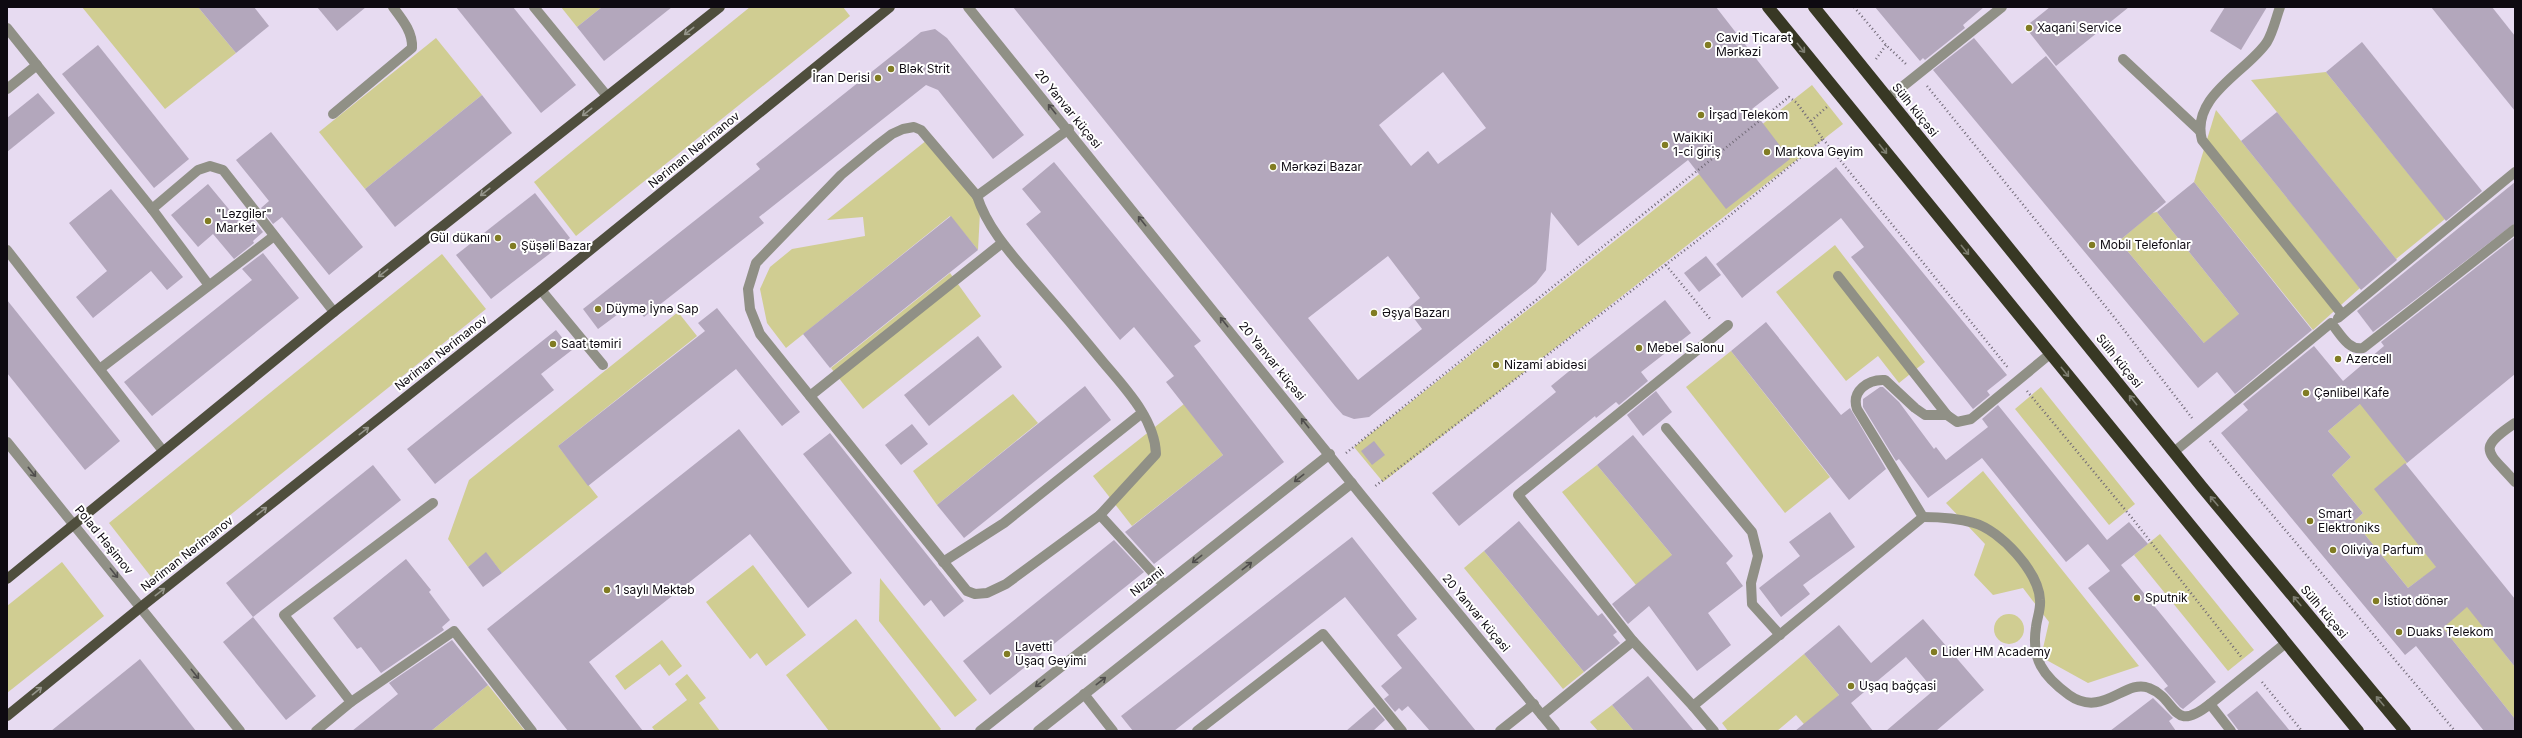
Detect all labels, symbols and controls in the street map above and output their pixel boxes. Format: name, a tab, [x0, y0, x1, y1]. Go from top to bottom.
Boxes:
place label: Xaqani Service	[2037, 20, 2122, 35]
marker: Xaqani Service	[2024, 23, 2034, 33]
one-way arrow	[683, 27, 694, 35]
place label: Cavid Ticarət Mərkəzi	[1716, 30, 1791, 59]
marker: Cavid Ticarət Mərkəzi	[1703, 40, 1713, 50]
one-way arrow	[1797, 43, 1806, 54]
place label: Blək Strit	[899, 61, 950, 76]
marker: Blək Strit	[886, 64, 896, 74]
street label: 20 Yanvar küçəsi	[1032, 66, 1105, 151]
place label: İran Derisi	[813, 70, 870, 85]
marker: İran Derisi	[873, 73, 883, 83]
street label: Sülh küçəsi	[1889, 80, 1942, 140]
one-way arrow	[1047, 103, 1056, 114]
one-way arrow	[581, 107, 592, 116]
place label: İrşad Telekom	[1709, 107, 1788, 122]
street label: Nəriman Nərimanov	[645, 108, 743, 191]
marker: İrşad Telekom	[1696, 110, 1706, 120]
place label: Waikiki 1-ci giriş	[1673, 130, 1721, 159]
marker: Waikiki 1-ci giriş	[1660, 140, 1670, 150]
place label: Markova Geyim	[1775, 144, 1863, 159]
one-way arrow	[1879, 144, 1888, 154]
marker: Markova Geyim	[1762, 147, 1772, 157]
place label: Mərkəzi Bazar	[1281, 159, 1363, 174]
marker: Mərkəzi Bazar	[1268, 162, 1278, 172]
one-way arrow	[480, 188, 491, 197]
place label: "Ləzgilər" Market	[216, 206, 272, 235]
one-way arrow	[1138, 215, 1147, 226]
marker: "Ləzgilər" Market	[203, 216, 213, 226]
place label: Gül dükanı	[430, 230, 490, 245]
marker: Gül dükanı	[493, 233, 503, 243]
place label: Mobil Telefonlar	[2100, 237, 2191, 252]
place label: Şüşəli Bazar	[521, 238, 591, 253]
marker: Mobil Telefonlar	[2087, 240, 2097, 250]
marker: Şüşəli Bazar	[508, 241, 518, 251]
one-way arrow	[1961, 244, 1970, 255]
one-way arrow	[378, 269, 389, 278]
place label: Düymə İynə Sap	[606, 301, 699, 316]
marker: Düymə İynə Sap	[593, 304, 603, 314]
place label: Əşya Bazarı	[1382, 305, 1450, 320]
marker: Əşya Bazarı	[1369, 308, 1379, 318]
street label: Nəriman Nərimanov	[392, 312, 490, 393]
one-way arrow	[1219, 317, 1228, 328]
street label: 20 Yanvar küçəsi	[1236, 318, 1309, 403]
street label: Sülh küçəsi	[2093, 331, 2146, 391]
place label: Saat təmiri	[561, 336, 621, 351]
marker: Saat təmiri	[548, 339, 558, 349]
place label: Mebel Salonu	[1647, 340, 1724, 355]
marker: Mebel Salonu	[1634, 343, 1644, 353]
place label: Azercell	[2346, 351, 2392, 366]
marker: Azercell	[2333, 354, 2343, 364]
place label: Nizami abidәsi	[1504, 357, 1587, 372]
marker: Nizami abidәsi	[1491, 360, 1501, 370]
one-way arrow	[2061, 367, 2070, 378]
place label: Çənlibel Kafe	[2314, 385, 2389, 400]
marker: Çənlibel Kafe	[2301, 388, 2311, 398]
one-way arrow	[2128, 394, 2137, 405]
one-way arrow	[1301, 418, 1310, 429]
one-way arrow	[358, 426, 369, 435]
one-way arrow	[27, 467, 36, 478]
one-way arrow	[1294, 473, 1304, 482]
one-way arrow	[2209, 496, 2218, 507]
street label: Polad Həşimov	[72, 502, 137, 577]
place label: Smart Elektroniks	[2318, 506, 2380, 535]
one-way arrow	[256, 507, 267, 516]
street label: Nəriman Nərimanov	[138, 513, 236, 594]
marker: Smart Elektroniks	[2305, 516, 2315, 526]
place label: Oliviya Parfum	[2341, 542, 2424, 557]
marker: Oliviya Parfum	[2328, 545, 2338, 555]
one-way arrow	[1192, 555, 1203, 563]
one-way arrow	[1242, 561, 1253, 570]
street label: Nizami	[1127, 564, 1167, 599]
one-way arrow	[110, 567, 118, 578]
street label: 20 Yanvar küçəsi	[1439, 571, 1513, 655]
place label: 1 saylı Məktəb	[615, 582, 695, 597]
street label: Sülh küçəsi	[2298, 582, 2351, 641]
marker: 1 saylı Məktəb	[602, 585, 612, 595]
one-way arrow	[154, 587, 165, 596]
place label: Sputnik	[2145, 590, 2188, 605]
marker: Sputnik	[2132, 593, 2142, 603]
place label: İstiot dönәr	[2384, 593, 2449, 608]
one-way arrow	[2293, 596, 2301, 607]
marker: İstiot dönәr	[2371, 596, 2381, 606]
place label: Duaks Telekom	[2407, 624, 2494, 639]
marker: Duaks Telekom	[2394, 627, 2404, 637]
place label: Lavetti Uşaq Geyimi	[1015, 639, 1087, 668]
place label: Lider HM Academy	[1942, 644, 2051, 659]
marker: Lider HM Academy	[1929, 647, 1939, 657]
marker: Lavetti Uşaq Geyimi	[1002, 649, 1012, 659]
one-way arrow	[191, 669, 200, 680]
one-way arrow	[1096, 676, 1107, 685]
place label: Uşaq bağçasi	[1859, 678, 1936, 693]
one-way arrow	[1035, 679, 1046, 688]
marker: Uşaq bağçasi	[1846, 681, 1856, 691]
one-way arrow	[32, 687, 43, 696]
one-way arrow	[2376, 696, 2385, 706]

